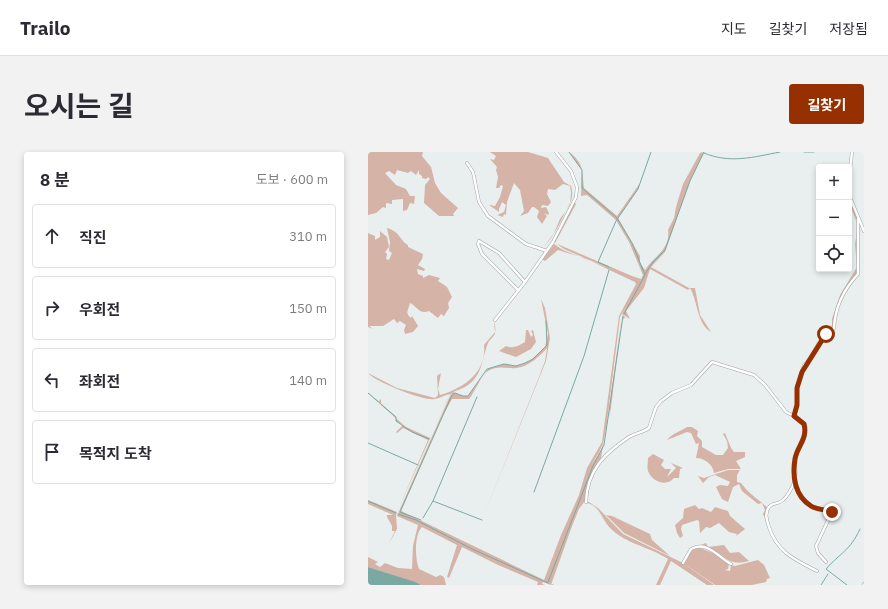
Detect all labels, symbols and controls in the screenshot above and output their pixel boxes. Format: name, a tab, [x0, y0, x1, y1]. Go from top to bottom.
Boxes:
text: Trailo	[20, 16, 70, 40]
text: 지도	[721, 20, 747, 38]
text: 길찾기	[769, 20, 807, 38]
text: 저장됨	[829, 20, 868, 38]
button: 길찾기	[789, 84, 864, 124]
text: 오시는 길	[24, 87, 134, 124]
map controls	[816, 164, 852, 272]
button: +	[816, 164, 852, 200]
text: 8 분	[40, 169, 70, 191]
text: 도보 · 600 m	[256, 171, 328, 188]
button: −	[816, 200, 852, 236]
icon: ahead	[41, 225, 63, 247]
text: 직진	[79, 228, 107, 247]
text: 310 m	[289, 228, 327, 245]
button: locate	[816, 236, 852, 272]
icon: right	[41, 297, 63, 319]
text: 우회전	[79, 300, 120, 319]
text: 150 m	[289, 300, 327, 317]
route start	[817, 325, 835, 343]
icon: left	[41, 369, 63, 391]
text: 좌회전	[79, 372, 120, 391]
text: 140 m	[289, 372, 327, 389]
icon: arrive	[41, 441, 63, 463]
text: 목적지 도착	[79, 444, 152, 463]
route end	[823, 503, 841, 521]

